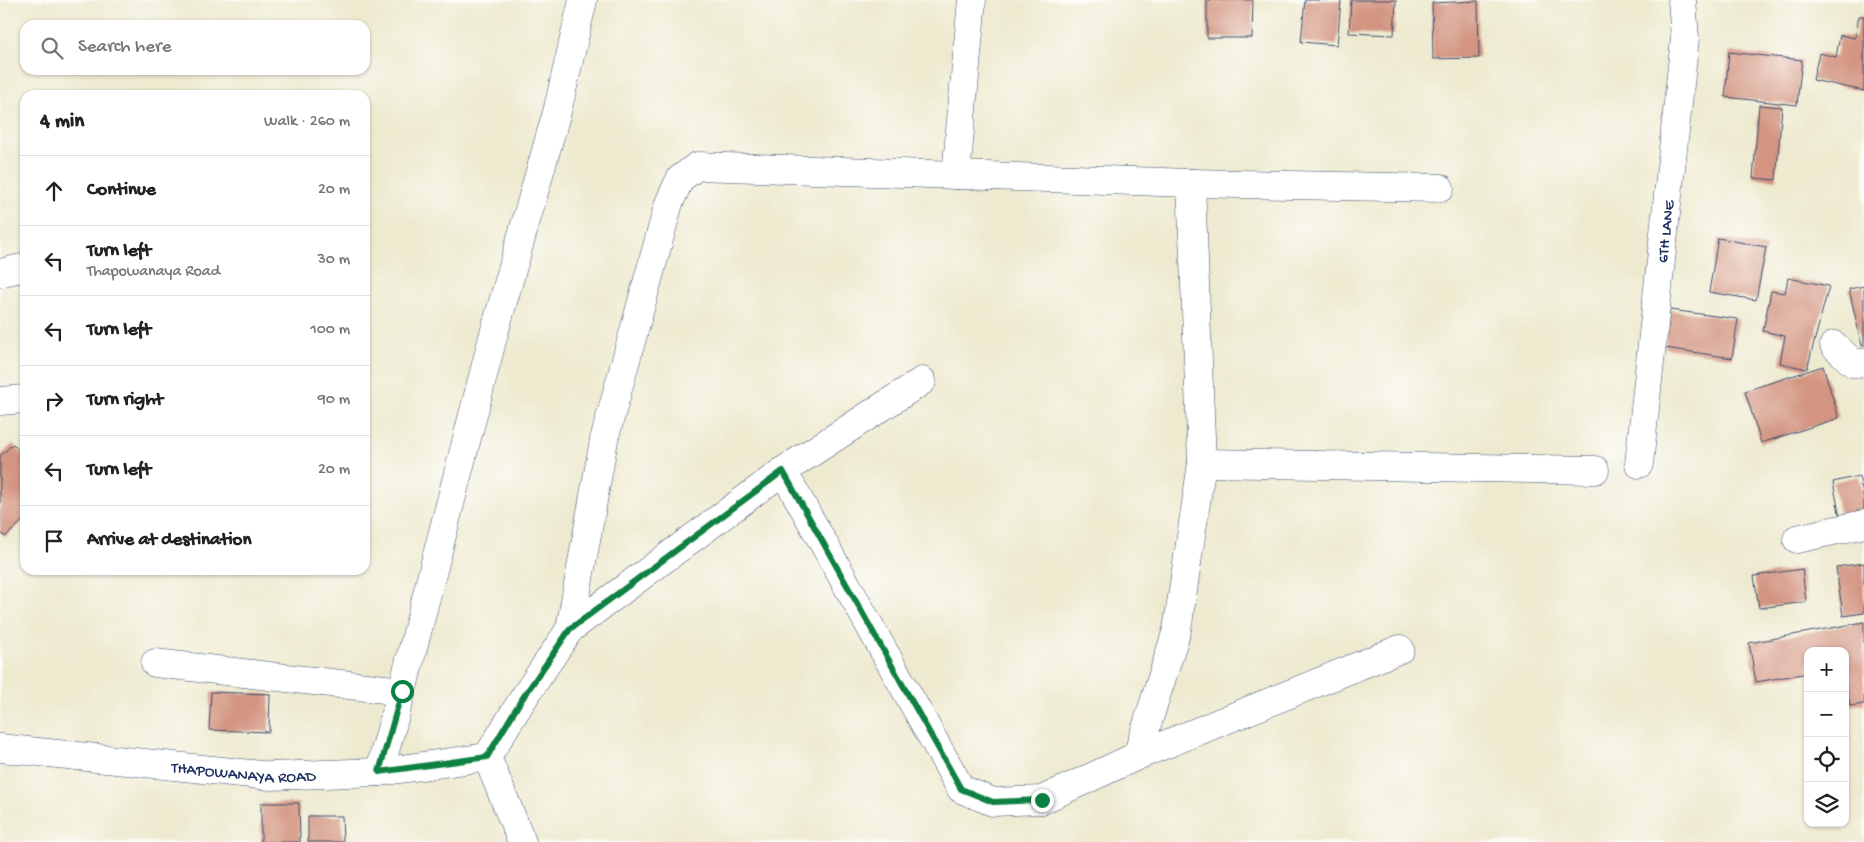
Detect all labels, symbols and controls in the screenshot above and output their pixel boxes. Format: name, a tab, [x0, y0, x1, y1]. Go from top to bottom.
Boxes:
search box	[20, 20, 370, 75]
icon: search	[38, 34, 66, 62]
text: Search here	[78, 36, 172, 59]
text: 4 min	[40, 110, 84, 135]
text: Walk · 260 m	[264, 113, 350, 132]
icon: ahead	[40, 177, 68, 205]
text: Continue	[87, 179, 156, 202]
text: 20 m	[318, 181, 350, 200]
street label: 6TH LANE	[1655, 198, 1681, 264]
text: Turn left	[87, 240, 151, 263]
icon: left	[40, 247, 68, 275]
text: 30 m	[317, 251, 350, 270]
text: Thapowanaya Road	[87, 263, 220, 282]
icon: left	[40, 317, 68, 345]
text: Turn left	[87, 319, 151, 342]
text: 100 m	[310, 321, 350, 340]
icon: right	[40, 387, 68, 415]
text: Turn right	[87, 389, 163, 412]
text: 90 m	[318, 391, 350, 410]
icon: left	[40, 457, 68, 485]
text: Turn left	[87, 459, 151, 482]
text: 20 m	[318, 461, 350, 480]
icon: arrive	[40, 527, 68, 555]
text: Arrive at destination	[87, 529, 251, 552]
map controls	[1804, 647, 1849, 827]
button: +	[1804, 647, 1849, 692]
route start	[391, 680, 414, 703]
button: −	[1804, 692, 1849, 737]
button: locate	[1804, 737, 1849, 782]
street label: THAPOWANAYA ROAD	[169, 760, 317, 789]
button: layers	[1804, 782, 1849, 827]
route end	[1031, 789, 1054, 812]

